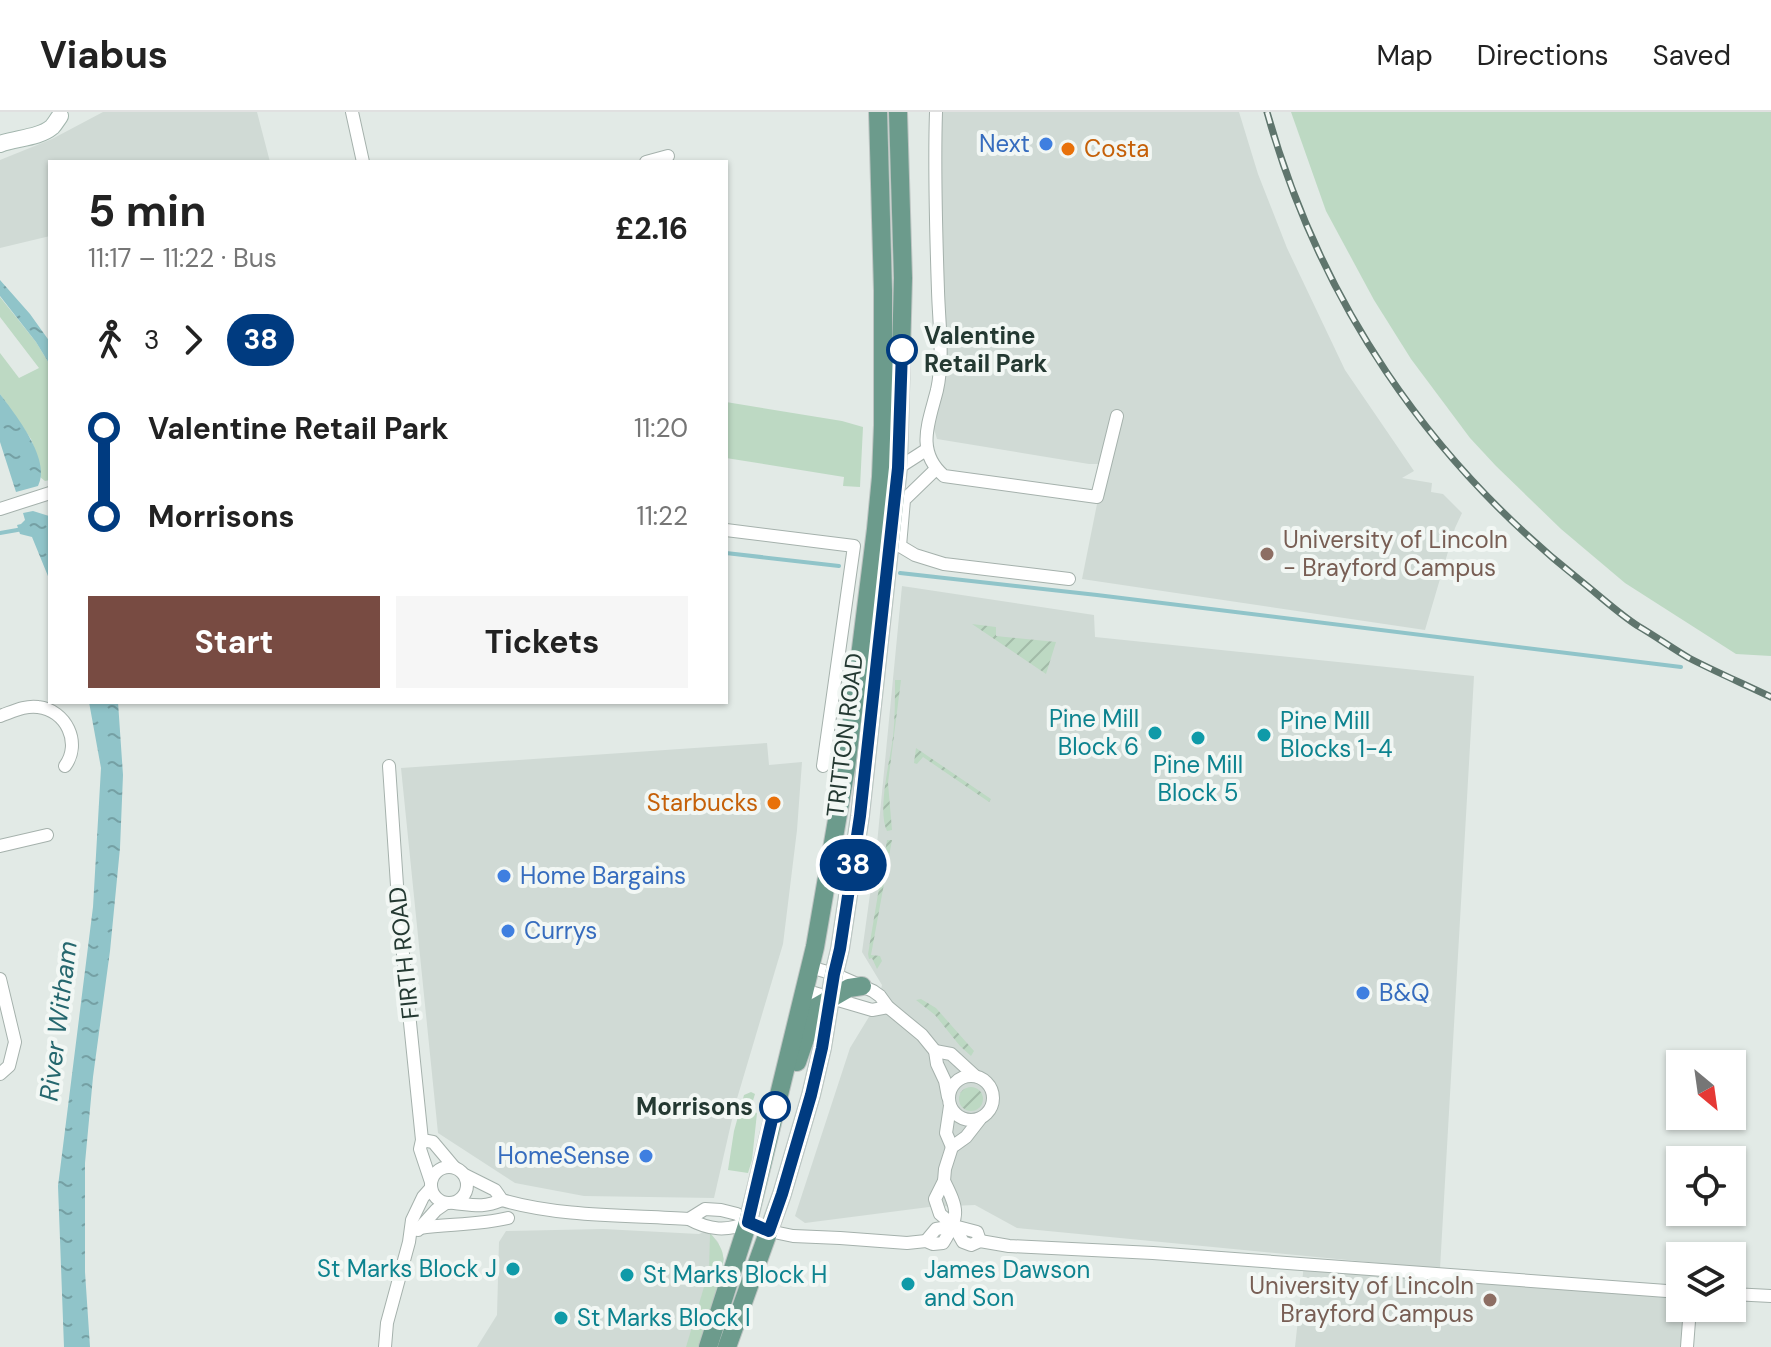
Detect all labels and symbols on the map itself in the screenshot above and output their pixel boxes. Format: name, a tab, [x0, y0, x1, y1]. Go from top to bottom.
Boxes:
place label: Next	[979, 128, 1030, 159]
place label: Costa	[1084, 133, 1149, 164]
marker: Next	[1037, 135, 1055, 153]
marker: Costa	[1059, 140, 1077, 158]
place label: Valentine Retail Park	[924, 320, 1048, 379]
marker: Valentine Retail Park	[887, 335, 917, 365]
place label: University of Lincoln - Brayford Campus	[1283, 524, 1508, 583]
marker: University of Lincoln - Brayford Campus	[1258, 545, 1276, 563]
street label: TRITTON ROAD	[819, 651, 870, 819]
place label: Pine Mill Block 6	[1049, 703, 1139, 762]
place label: Pine Mill Blocks 1-4	[1280, 705, 1393, 764]
marker: Pine Mill Block 6	[1146, 724, 1164, 742]
marker: Pine Mill Blocks 1-4	[1255, 726, 1273, 744]
marker: Pine Mill Block 5	[1189, 729, 1207, 747]
place label: Pine Mill Block 5	[1153, 749, 1243, 808]
place label: Starbucks	[647, 787, 758, 818]
marker: Starbucks	[765, 794, 783, 812]
line badge: 38	[817, 839, 889, 891]
place label: Home Bargains	[520, 860, 686, 891]
marker: Home Bargains	[495, 867, 513, 885]
street label: FIRTH ROAD	[381, 885, 426, 1021]
place label: Currys	[524, 915, 597, 946]
marker: Currys	[499, 922, 517, 940]
water label: River Witham	[31, 939, 85, 1103]
place label: B&Q	[1379, 977, 1430, 1008]
marker: B&Q	[1354, 984, 1372, 1002]
north arrow	[1666, 1050, 1746, 1130]
place label: Morrisons	[636, 1091, 753, 1122]
marker: Morrisons	[760, 1092, 790, 1122]
place label: HomeSense	[497, 1140, 630, 1171]
marker: HomeSense	[637, 1147, 655, 1165]
place label: St Marks Block J	[317, 1253, 497, 1284]
place label: James Dawson and Son	[924, 1254, 1090, 1313]
place label: St Marks Block H	[643, 1259, 827, 1290]
marker: St Marks Block J	[504, 1260, 522, 1278]
marker: St Marks Block H	[618, 1266, 636, 1284]
place label: University of Lincoln Brayford Campus	[1249, 1270, 1474, 1329]
marker: James Dawson and Son	[899, 1275, 917, 1293]
marker: University of Lincoln Brayford Campus	[1481, 1291, 1499, 1309]
place label: St Marks Block I	[577, 1302, 751, 1333]
marker: St Marks Block I	[552, 1309, 570, 1327]

